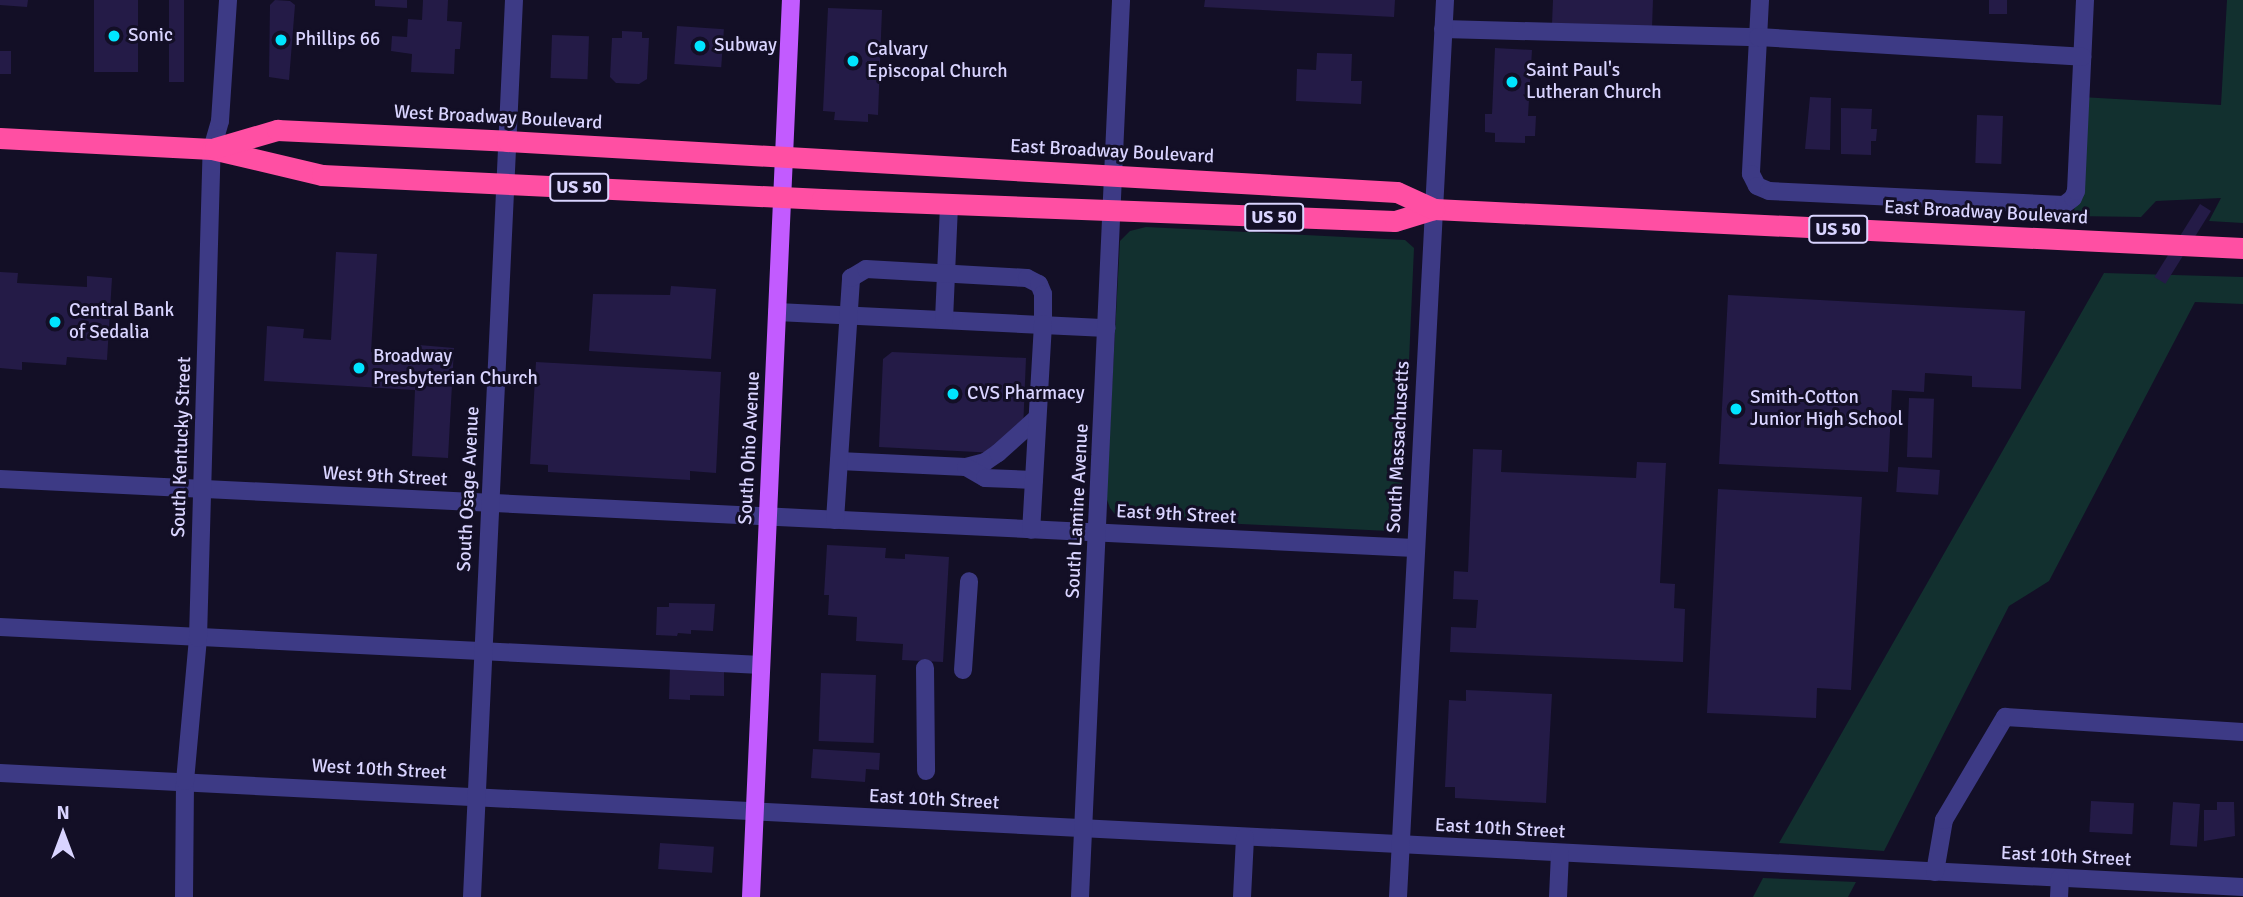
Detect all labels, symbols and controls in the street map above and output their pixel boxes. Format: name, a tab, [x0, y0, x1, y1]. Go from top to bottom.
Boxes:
place label: Sonic	[128, 25, 173, 47]
marker: Sonic	[106, 28, 122, 44]
place label: Phillips 66	[295, 29, 380, 51]
marker: Phillips 66	[273, 32, 289, 48]
place label: Subway	[714, 35, 777, 57]
marker: Subway	[692, 38, 708, 54]
place label: Calvary Episcopal Church	[867, 39, 1008, 83]
marker: Calvary Episcopal Church	[845, 53, 861, 69]
place label: Saint Paul's Lutheran Church	[1526, 60, 1662, 104]
marker: Saint Paul's Lutheran Church	[1504, 74, 1520, 90]
street label: West Broadway Boulevard	[393, 101, 603, 135]
street label: East Broadway Boulevard	[1009, 135, 1215, 169]
road number: US 50	[548, 172, 610, 202]
street label: East Broadway Boulevard	[1883, 196, 2089, 230]
road number: US 50	[1242, 202, 1306, 232]
road number: US 50	[1806, 214, 1870, 244]
place label: Central Bank of Sedalia	[69, 300, 174, 344]
marker: Central Bank of Sedalia	[47, 314, 63, 330]
place label: Broadway Presbyterian Church	[373, 346, 538, 390]
street label: South Kentucky Street	[167, 356, 197, 538]
marker: Broadway Presbyterian Church	[351, 360, 367, 376]
street label: South Massachusetts	[1383, 360, 1415, 534]
street label: South Ohio Avenue	[735, 371, 765, 525]
place label: CVS Pharmacy	[967, 383, 1085, 405]
marker: CVS Pharmacy	[945, 386, 961, 402]
place label: Smith-Cotton Junior High School	[1750, 387, 1903, 431]
marker: Smith-Cotton Junior High School	[1728, 401, 1744, 417]
street label: South Osage Avenue	[453, 406, 485, 572]
street label: South Lamine Avenue	[1062, 423, 1094, 599]
street label: West 9th Street	[322, 462, 448, 492]
street label: East 9th Street	[1115, 500, 1237, 530]
street label: West 10th Street	[311, 755, 447, 785]
street label: East 10th Street	[868, 785, 1000, 815]
north arrow	[28, 799, 98, 869]
text: N	[56, 801, 70, 825]
street label: East 10th Street	[1434, 814, 1566, 844]
street label: East 10th Street	[2000, 842, 2132, 872]

